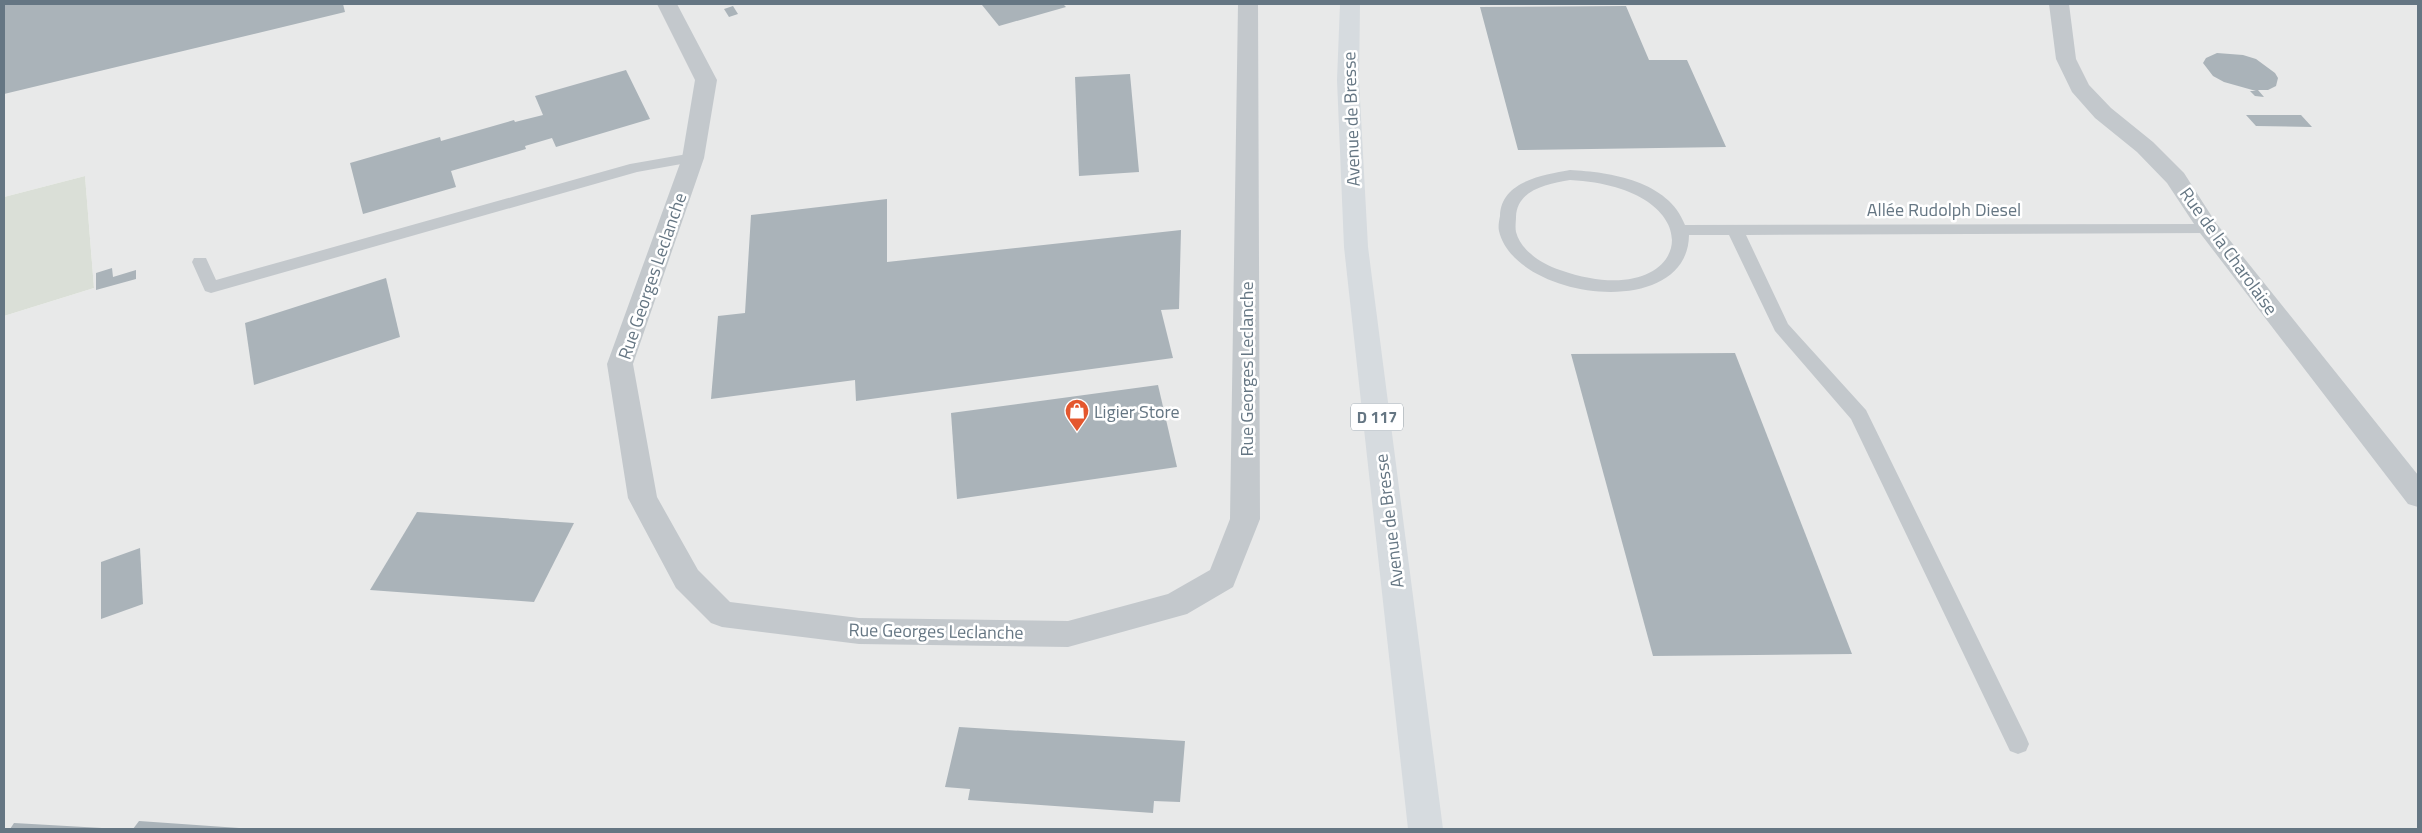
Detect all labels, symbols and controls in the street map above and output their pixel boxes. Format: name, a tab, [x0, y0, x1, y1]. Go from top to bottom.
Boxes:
street label: Avenue de Bresse	[1335, 51, 1367, 187]
street label: Rue de la Charolaise	[2173, 182, 2285, 320]
street label: Rue Georges Leclanche	[611, 189, 693, 363]
street label: Allée Rudolph Diesel	[1867, 196, 2021, 223]
street label: Rue Georges Leclanche	[1233, 281, 1260, 457]
shop icon: Ligier Store	[1064, 398, 1090, 432]
place label: Ligier Store	[1094, 398, 1180, 425]
road number: D 117	[1351, 404, 1403, 431]
street label: Avenue de Bresse	[1367, 452, 1411, 590]
street label: Rue Georges Leclanche	[848, 616, 1024, 646]

